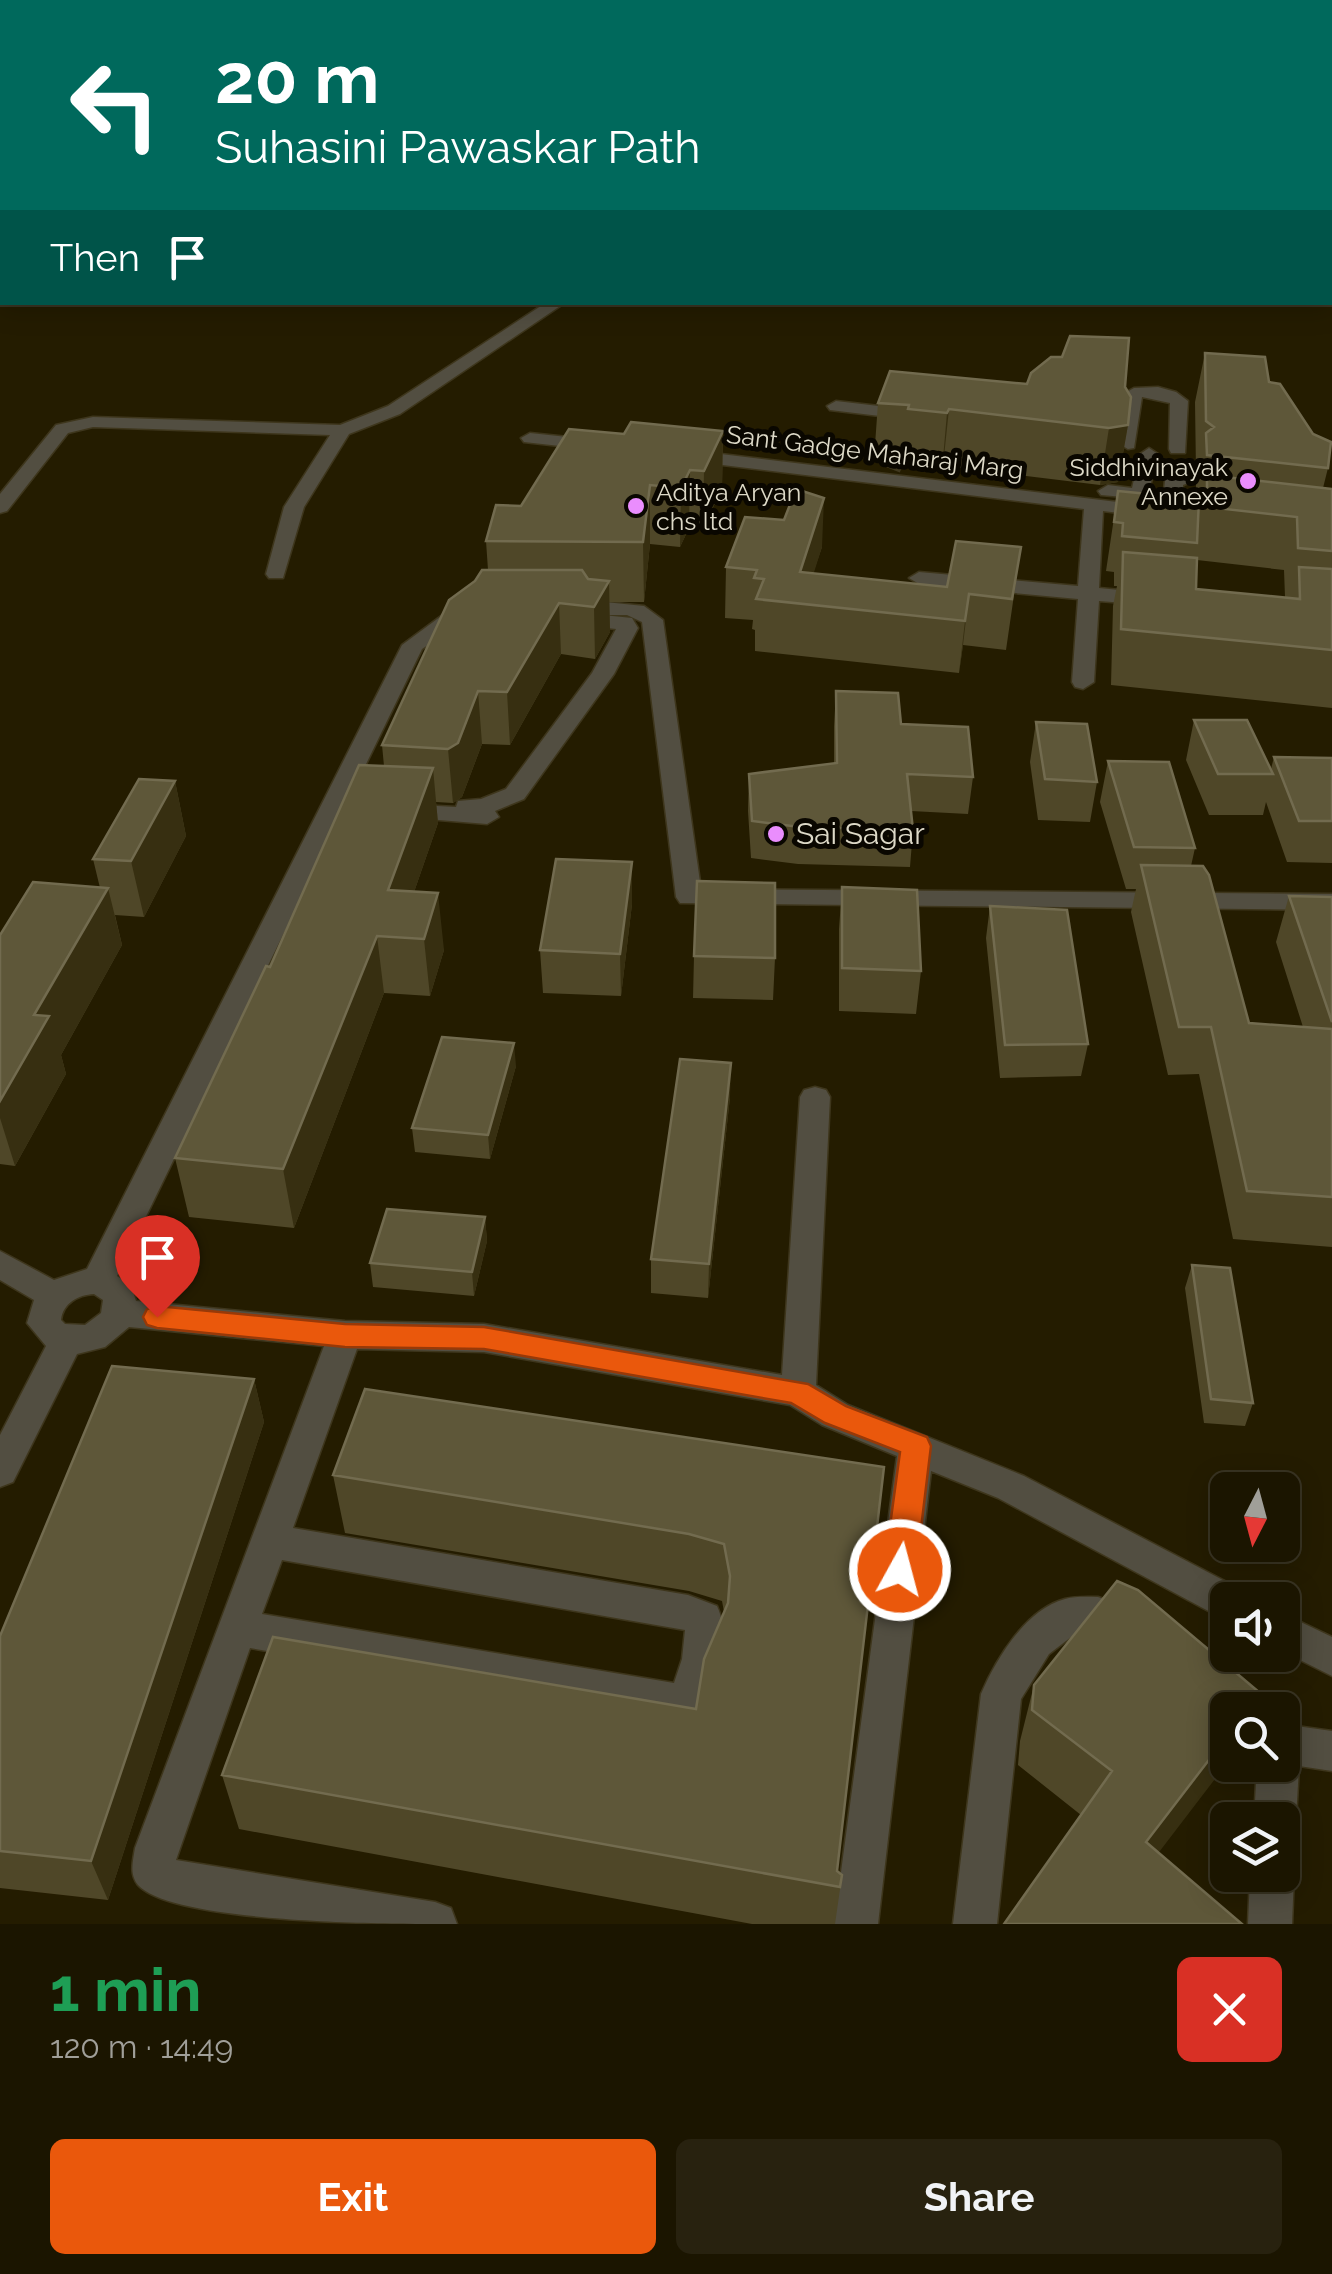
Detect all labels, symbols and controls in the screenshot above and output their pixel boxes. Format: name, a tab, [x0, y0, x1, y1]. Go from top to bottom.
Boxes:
text: 20 m	[215, 37, 379, 119]
icon: left	[50, 40, 180, 170]
text: Suhasini Pawaskar Path	[215, 121, 701, 174]
icon: arrive	[160, 230, 215, 285]
text: Then	[50, 235, 140, 280]
street label: Sant Gadge Maharaj Marg	[725, 419, 1025, 485]
place label: Siddhivinayak Annexe	[1070, 452, 1229, 511]
marker: Siddhivinayak Annexe	[1237, 470, 1259, 492]
place label: Aditya Aryan chs ltd	[656, 477, 801, 536]
marker: Aditya Aryan chs ltd	[625, 495, 647, 517]
place label: Sai Sagar	[796, 816, 925, 851]
marker: Sai Sagar	[765, 823, 787, 845]
pin	[115, 1215, 200, 1318]
icon: arrive	[130, 1230, 185, 1285]
north arrow	[1210, 1472, 1300, 1562]
map controls	[1210, 1472, 1300, 1892]
position arrow	[848, 1518, 952, 1622]
button: sound	[1210, 1582, 1300, 1672]
button: search	[1210, 1692, 1300, 1782]
button: layers	[1210, 1802, 1300, 1892]
text: 1 min	[50, 1955, 201, 2025]
button: close	[1177, 1957, 1282, 2062]
text: 120 m · 14:49	[50, 2028, 233, 2065]
button: Exit	[50, 2139, 656, 2254]
button: Share	[676, 2139, 1282, 2254]

